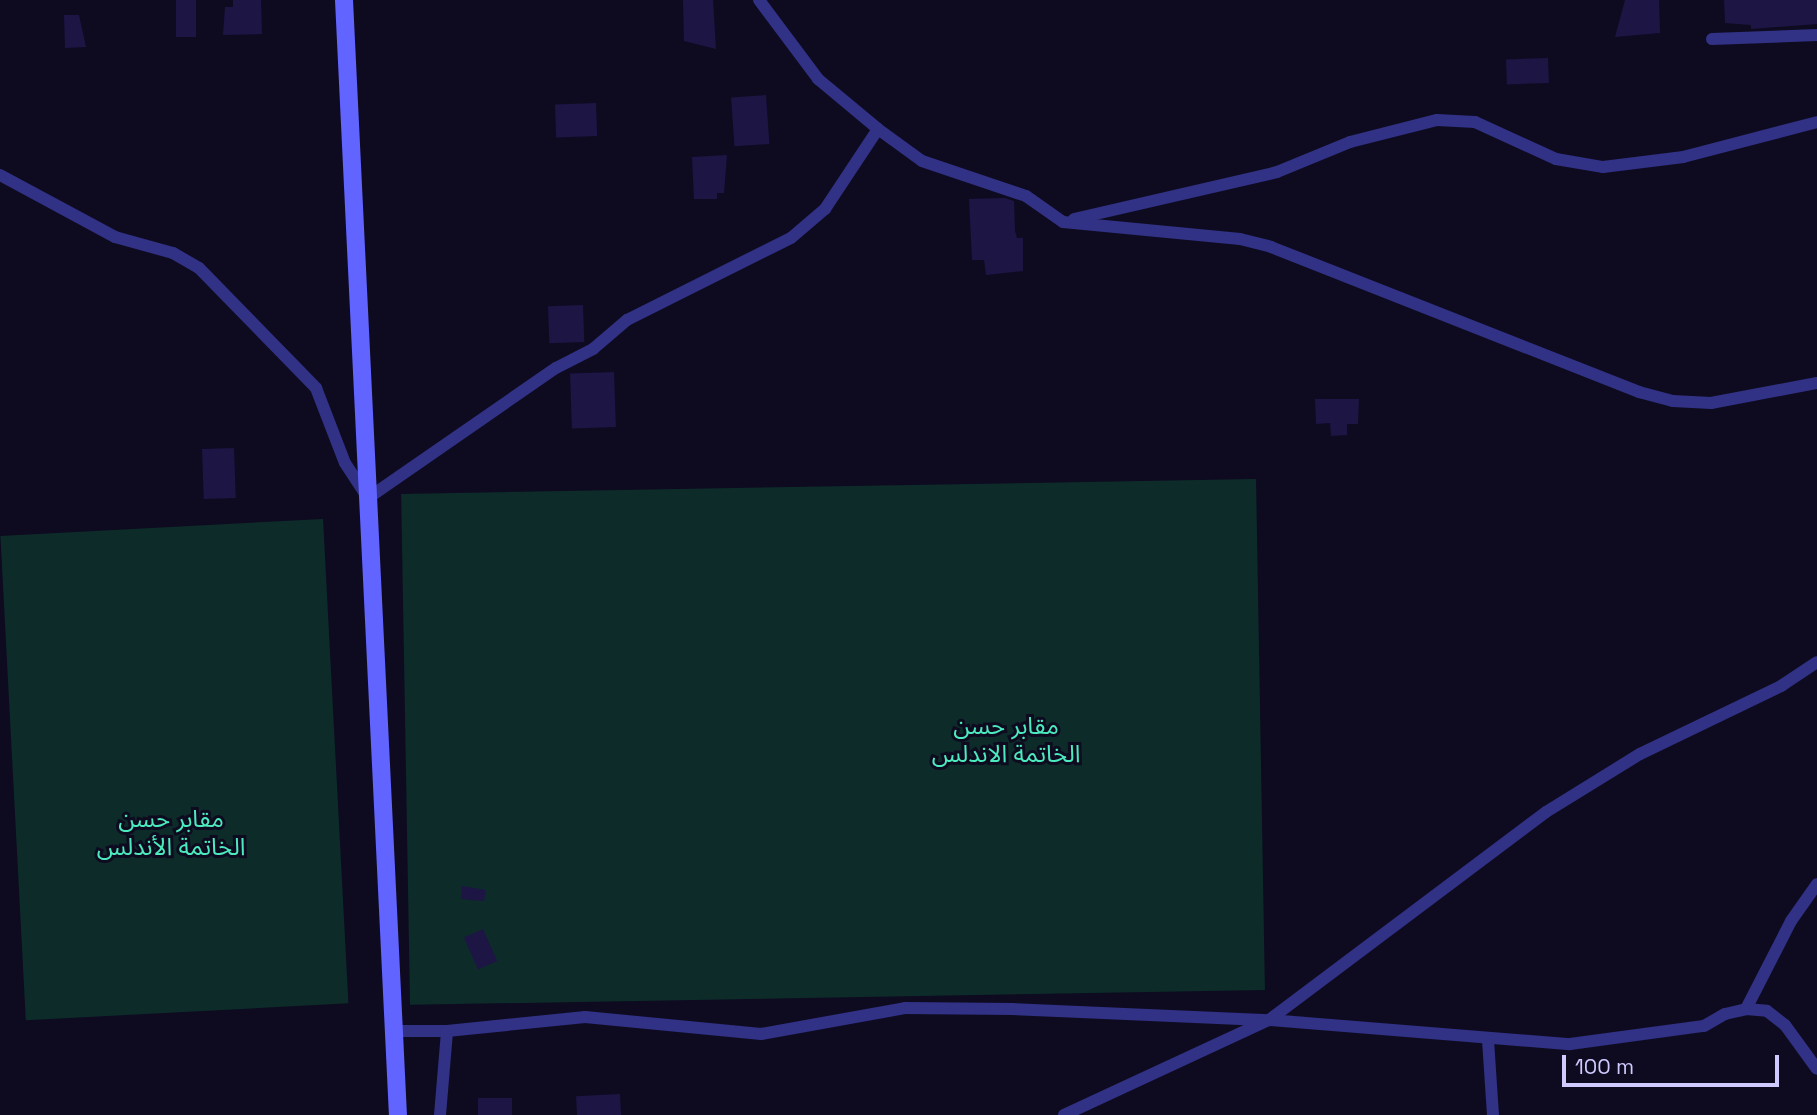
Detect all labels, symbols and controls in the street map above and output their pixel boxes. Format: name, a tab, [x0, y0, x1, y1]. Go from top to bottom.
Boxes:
park label: مقابر حسن الخاتمة الاندلس	[932, 712, 1080, 768]
park label: مقابر حسن الخاتمة الأندلس	[97, 805, 245, 861]
scale bar	[1565, 1042, 1782, 1086]
text: 100 m	[1575, 1053, 1634, 1080]

